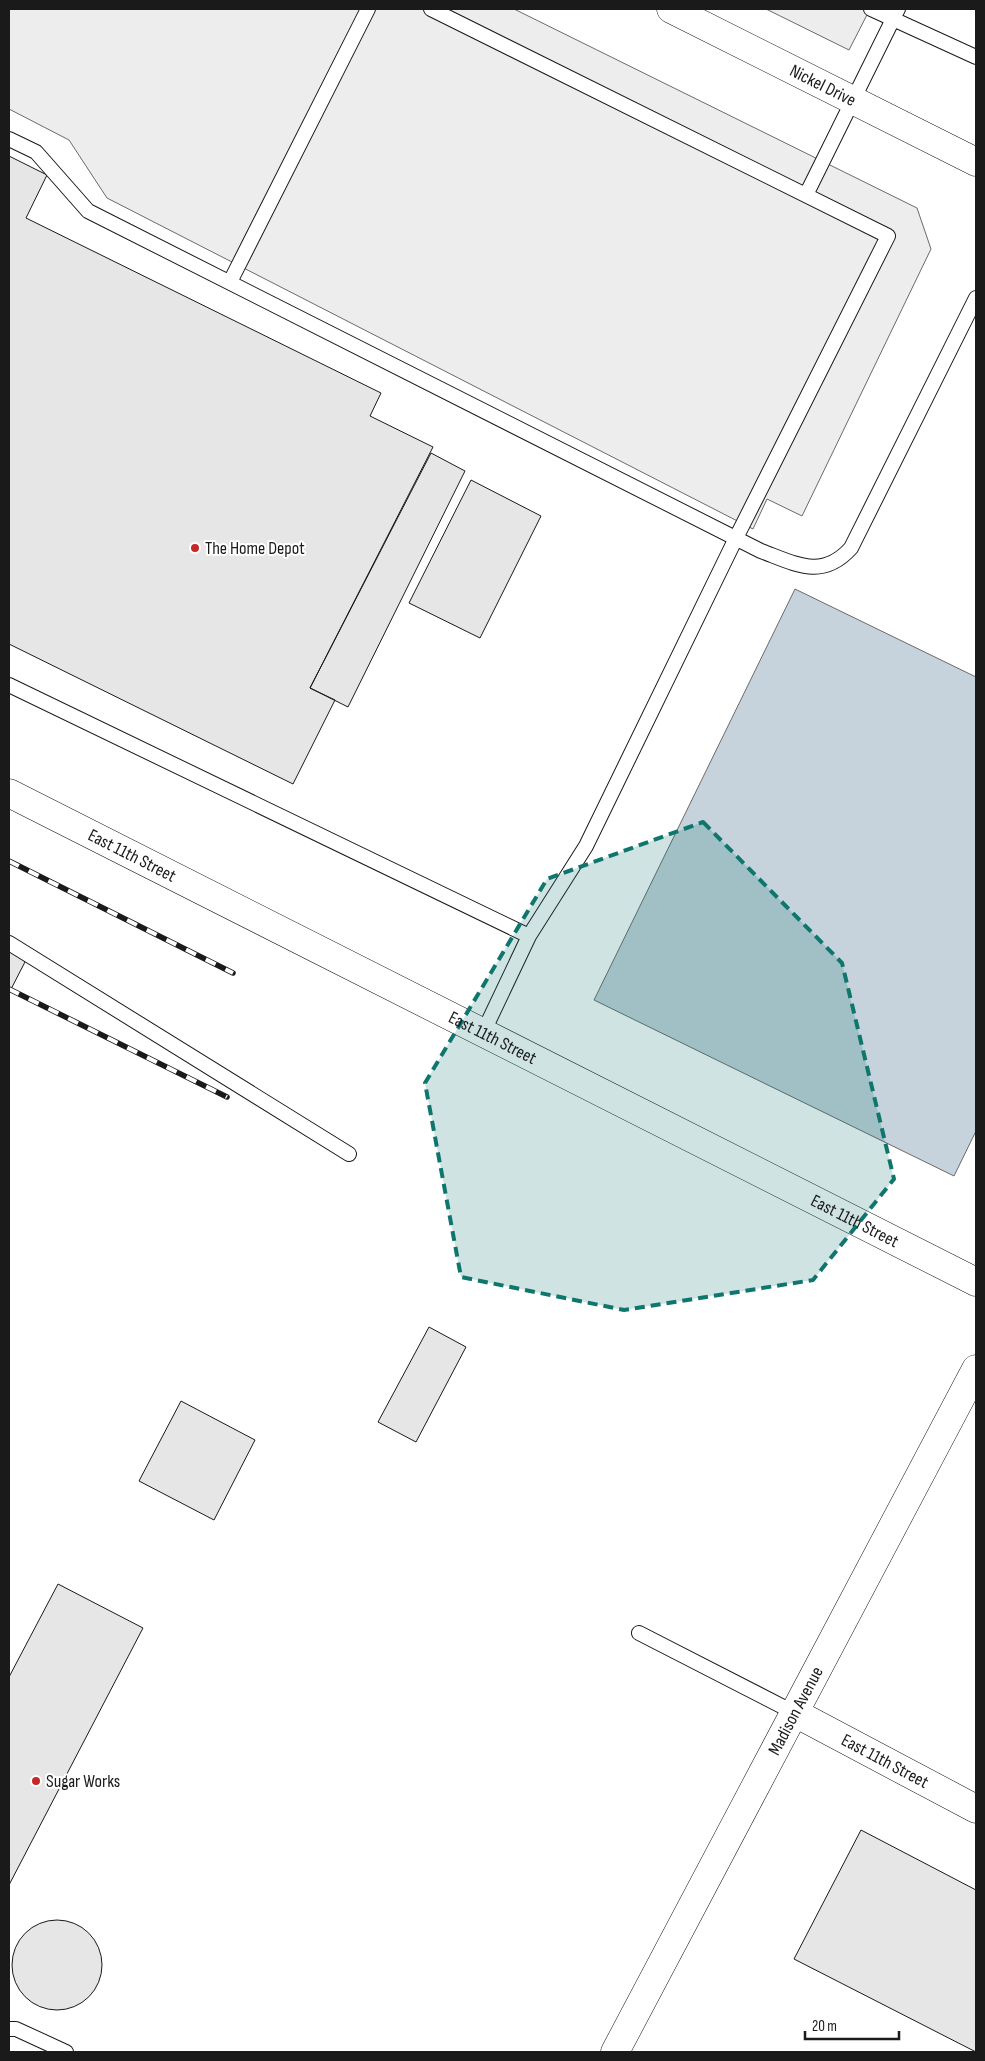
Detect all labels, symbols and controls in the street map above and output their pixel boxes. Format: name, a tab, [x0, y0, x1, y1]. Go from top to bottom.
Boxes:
street label: Nickel Drive	[786, 60, 860, 111]
place label: The Home Depot	[205, 538, 305, 559]
marker: The Home Depot	[189, 542, 201, 554]
street label: East 11th Street	[85, 824, 180, 886]
street label: East 11th Street	[445, 1007, 541, 1069]
street label: East 11th Street	[808, 1190, 903, 1252]
street label: Madison Avenue	[763, 1663, 827, 1759]
street label: East 11th Street	[838, 1729, 933, 1793]
place label: Sugar Works	[46, 1771, 120, 1792]
marker: Sugar Works	[30, 1775, 42, 1787]
scale bar	[805, 2008, 899, 2040]
text: 20 m	[812, 2017, 837, 2036]

